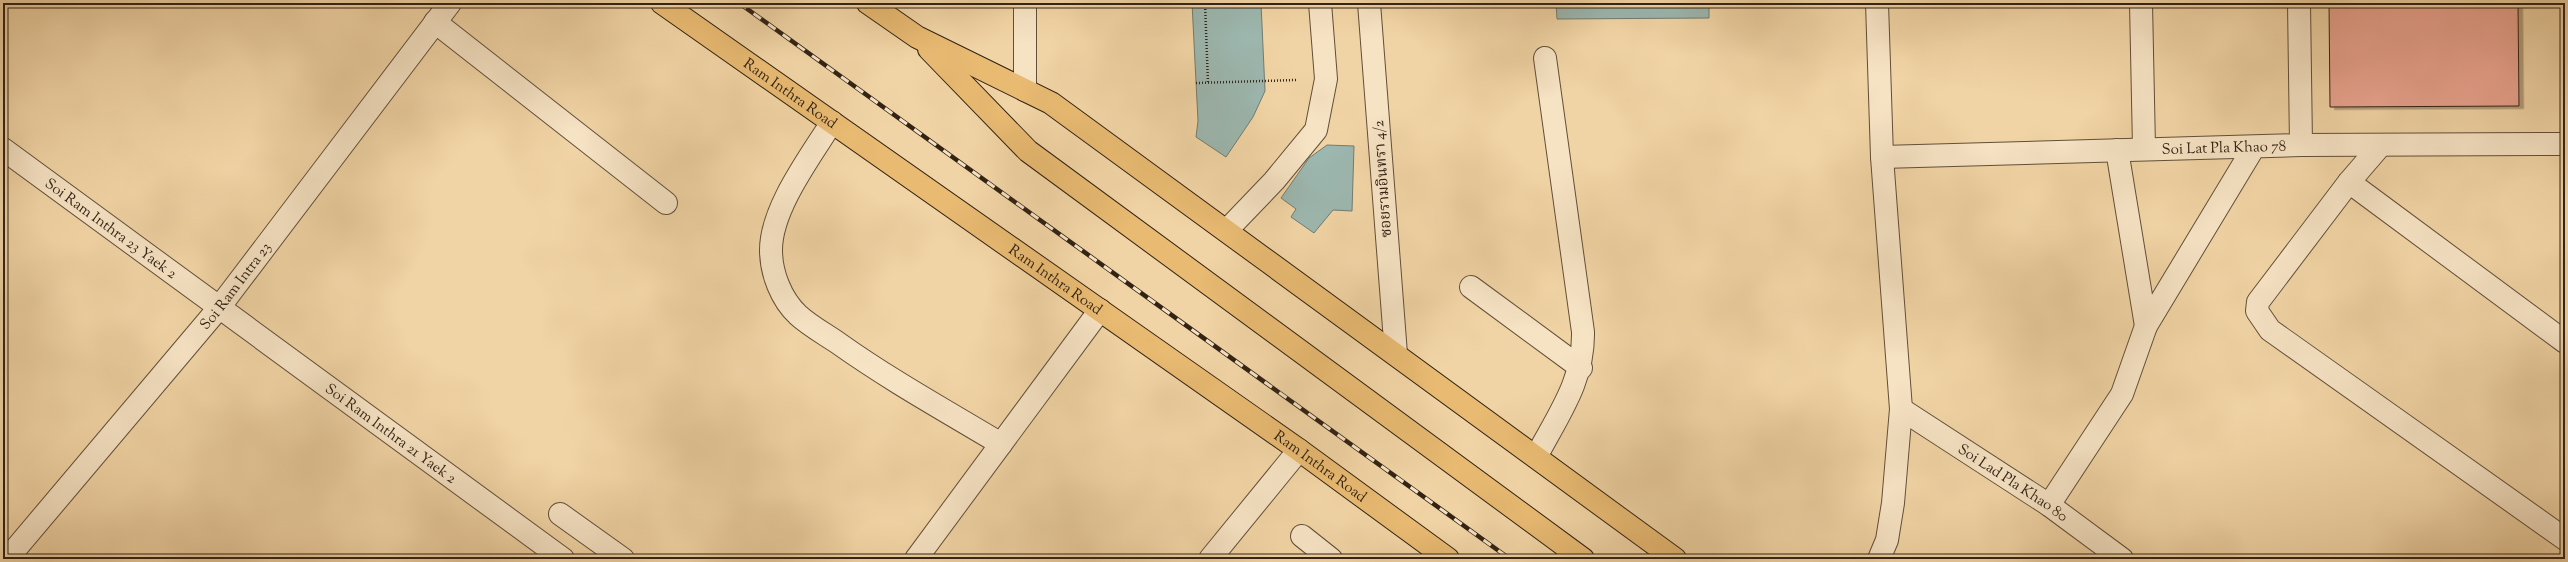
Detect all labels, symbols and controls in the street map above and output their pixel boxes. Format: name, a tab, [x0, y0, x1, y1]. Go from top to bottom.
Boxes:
street label: Ram Inthra Road	[738, 54, 841, 135]
street label: ซอยรามอินทรา 4/2	[1369, 120, 1398, 238]
street label: Soi Lat Pla Khao 78	[2161, 136, 2286, 161]
street label: Soi Ram Inthra 23 Yaek 2	[40, 174, 181, 285]
street label: Soi Ram Intra 23	[196, 238, 277, 335]
street label: Ram Inthra Road	[1004, 240, 1106, 321]
street label: Soi Ram Inthra 21 Yaek 2	[320, 379, 460, 490]
street label: Ram Inthra Road	[1269, 426, 1371, 508]
street label: Soi Lad Pla Khao 80	[1953, 440, 2072, 528]

